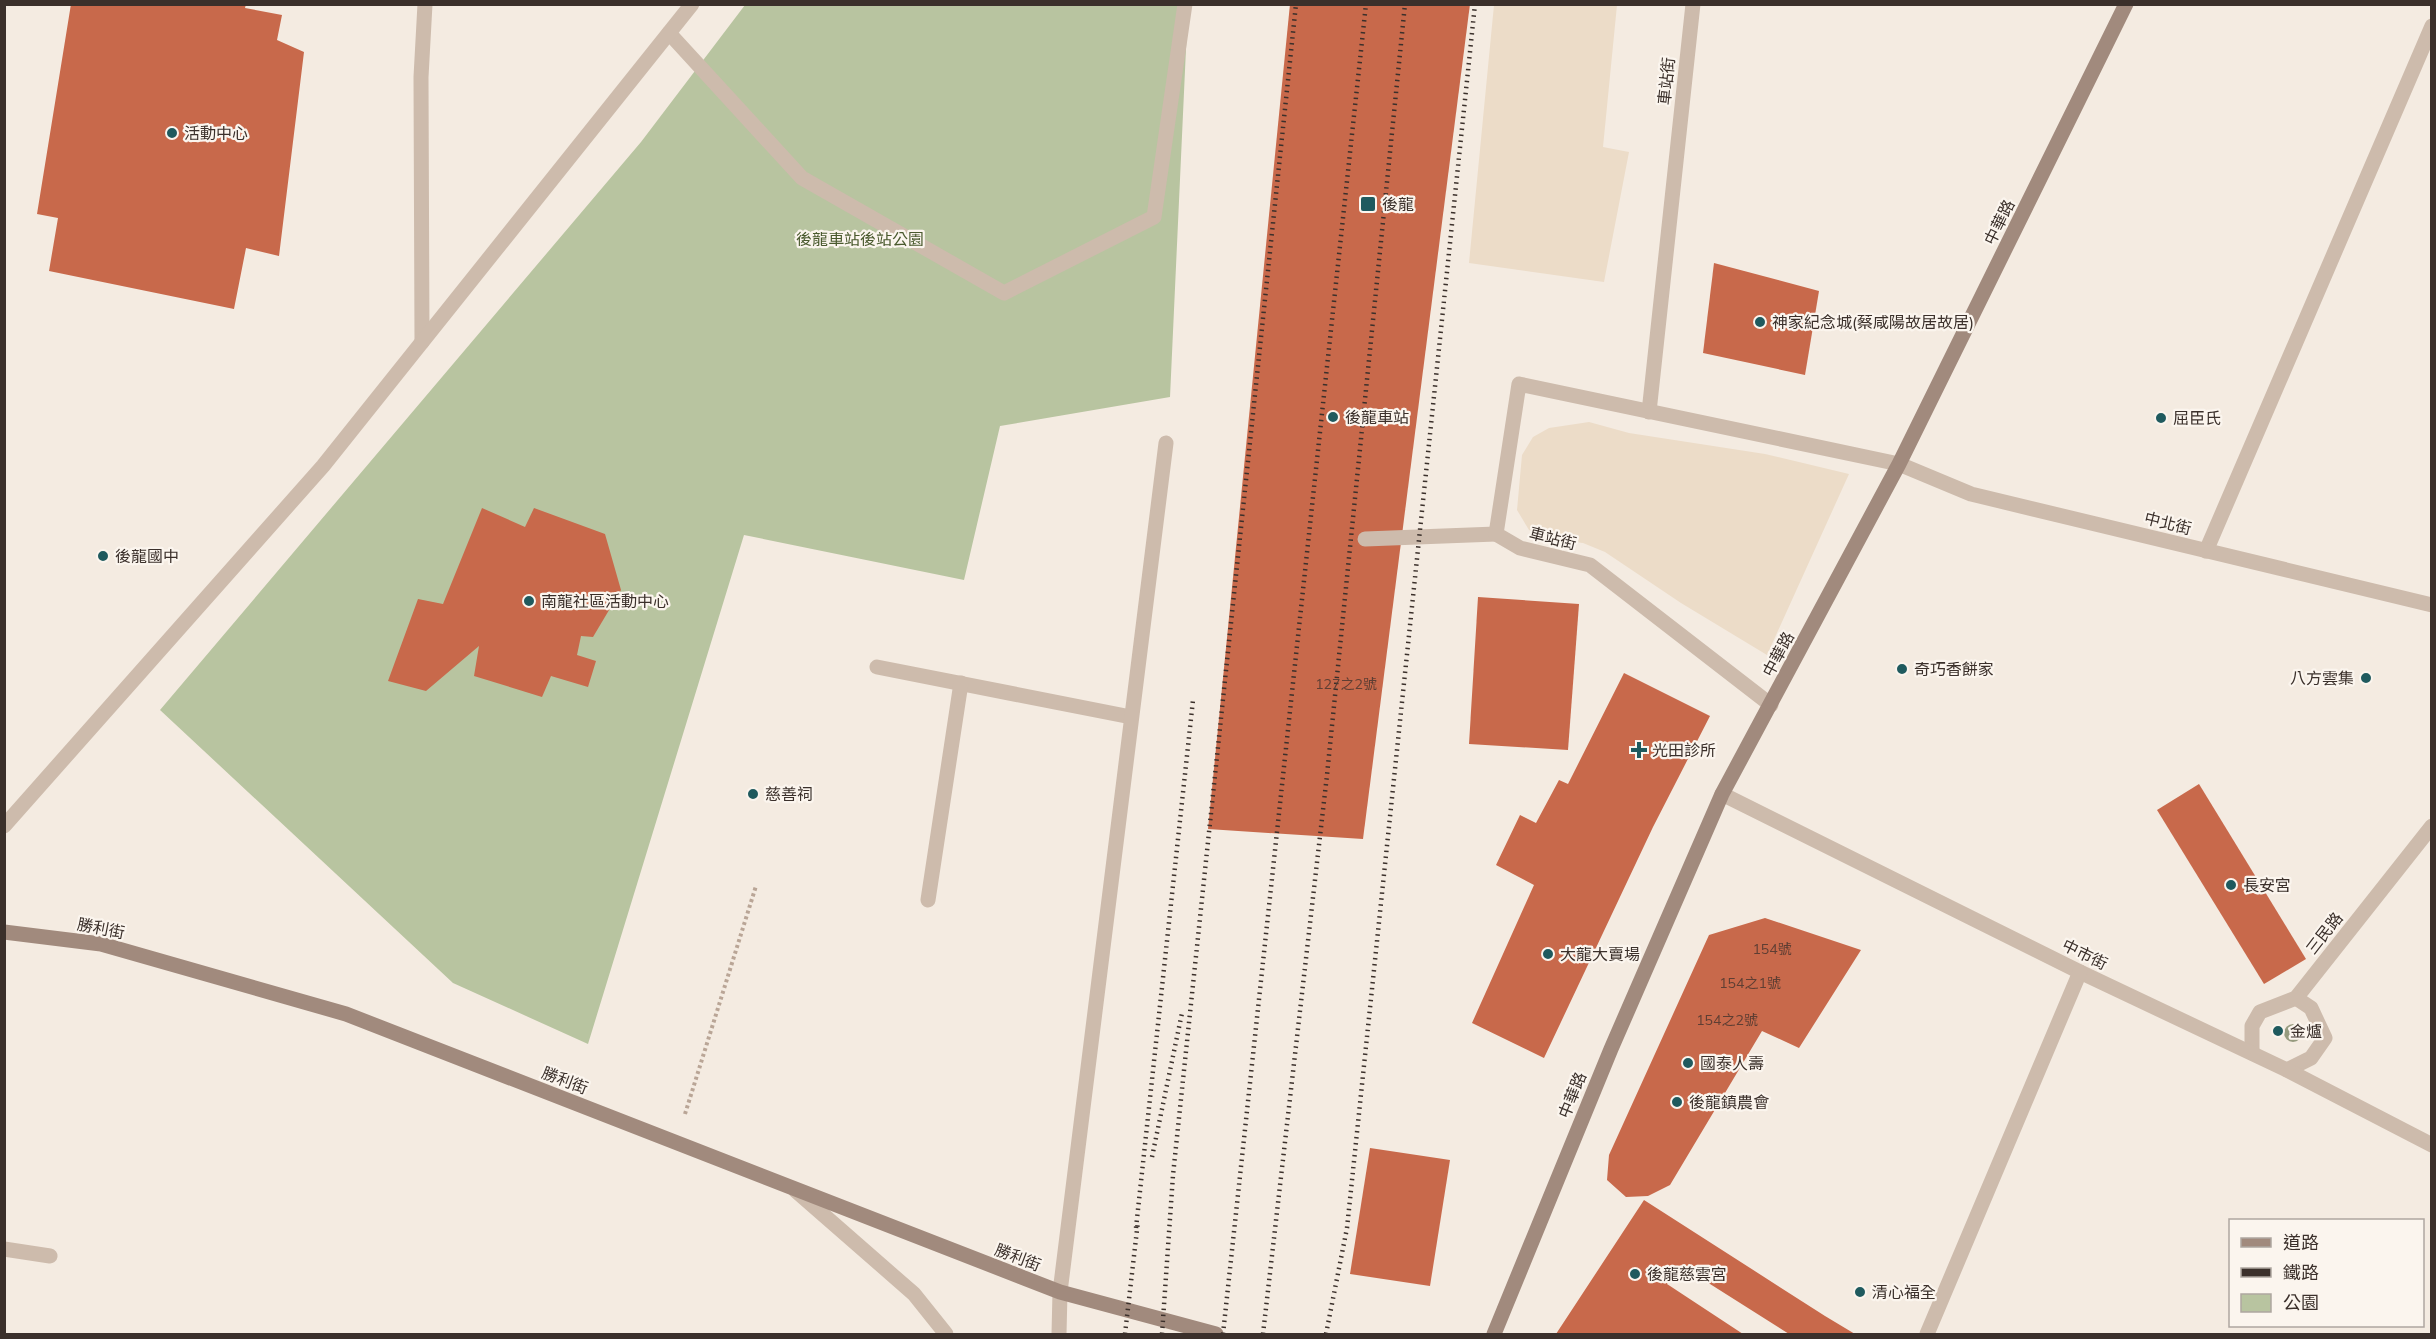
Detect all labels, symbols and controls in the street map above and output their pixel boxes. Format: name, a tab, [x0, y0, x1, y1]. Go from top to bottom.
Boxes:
street label: 車站街	[1654, 56, 1678, 106]
place label: 活動中心	[184, 123, 248, 143]
marker: 活動中心	[165, 126, 179, 140]
place label: 後龍	[1382, 194, 1414, 214]
marker: 後龍	[1359, 195, 1377, 213]
street label: 中華路	[1979, 196, 2019, 248]
park label: 後龍車站後站公園	[796, 229, 924, 249]
place label: 神家紀念城(蔡咸陽故居故居)	[1772, 312, 1974, 332]
marker: 神家紀念城(蔡咸陽故居故居)	[1753, 315, 1767, 329]
place label: 後龍車站	[1345, 407, 1409, 427]
place label: 屈臣氏	[2173, 408, 2221, 428]
marker: 後龍車站	[1326, 410, 1340, 424]
marker: 屈臣氏	[2154, 411, 2168, 425]
street label: 中北街	[2142, 507, 2194, 539]
street label: 車站街	[1527, 522, 1579, 554]
place label: 後龍國中	[115, 546, 179, 566]
marker: 後龍國中	[96, 549, 110, 563]
place label: 南龍社區活動中心	[541, 591, 669, 611]
marker: 南龍社區活動中心	[522, 594, 536, 608]
street label: 中華路	[1758, 628, 1798, 680]
place label: 奇巧香餅家	[1914, 659, 1994, 679]
marker: 奇巧香餅家	[1895, 662, 1909, 676]
place label: 八方雲集	[2290, 668, 2354, 688]
marker: 八方雲集	[2359, 671, 2373, 685]
house number: 127之2號	[1315, 675, 1377, 693]
place label: 光田診所	[1652, 740, 1716, 760]
marker: 光田診所	[1630, 741, 1648, 759]
place label: 慈善祠	[765, 784, 813, 804]
marker: 慈善祠	[746, 787, 760, 801]
place label: 長安宮	[2243, 875, 2291, 895]
marker: 長安宮	[2224, 878, 2238, 892]
street label: 三民路	[2301, 908, 2347, 958]
street label: 勝利街	[76, 914, 126, 942]
street label: 中市街	[2059, 934, 2111, 974]
house number: 154號	[1752, 940, 1792, 958]
place label: 大龍大賣場	[1560, 944, 1640, 964]
marker: 大龍大賣場	[1541, 947, 1555, 961]
house number: 154之1號	[1719, 974, 1781, 992]
house number: 154之2號	[1696, 1011, 1758, 1029]
place label: 金爐	[2290, 1021, 2322, 1041]
marker: 金爐	[2271, 1024, 2285, 1038]
place label: 國泰人壽	[1700, 1053, 1764, 1073]
marker: 國泰人壽	[1681, 1056, 1695, 1070]
street label: 勝利街	[539, 1062, 591, 1098]
street label: 中華路	[1554, 1069, 1590, 1121]
place label: 後龍鎮農會	[1689, 1092, 1769, 1112]
marker: 後龍鎮農會	[1670, 1095, 1684, 1109]
legend	[2229, 1219, 2424, 1327]
text: 道路	[2283, 1231, 2319, 1254]
street label: 勝利街	[992, 1239, 1044, 1275]
text: 鐵路	[2283, 1261, 2319, 1284]
place label: 後龍慈雲宮	[1647, 1264, 1727, 1284]
marker: 後龍慈雲宮	[1628, 1267, 1642, 1281]
place label: 清心福全	[1872, 1282, 1936, 1302]
marker: 清心福全	[1853, 1285, 1867, 1299]
text: 公園	[2283, 1291, 2319, 1314]

